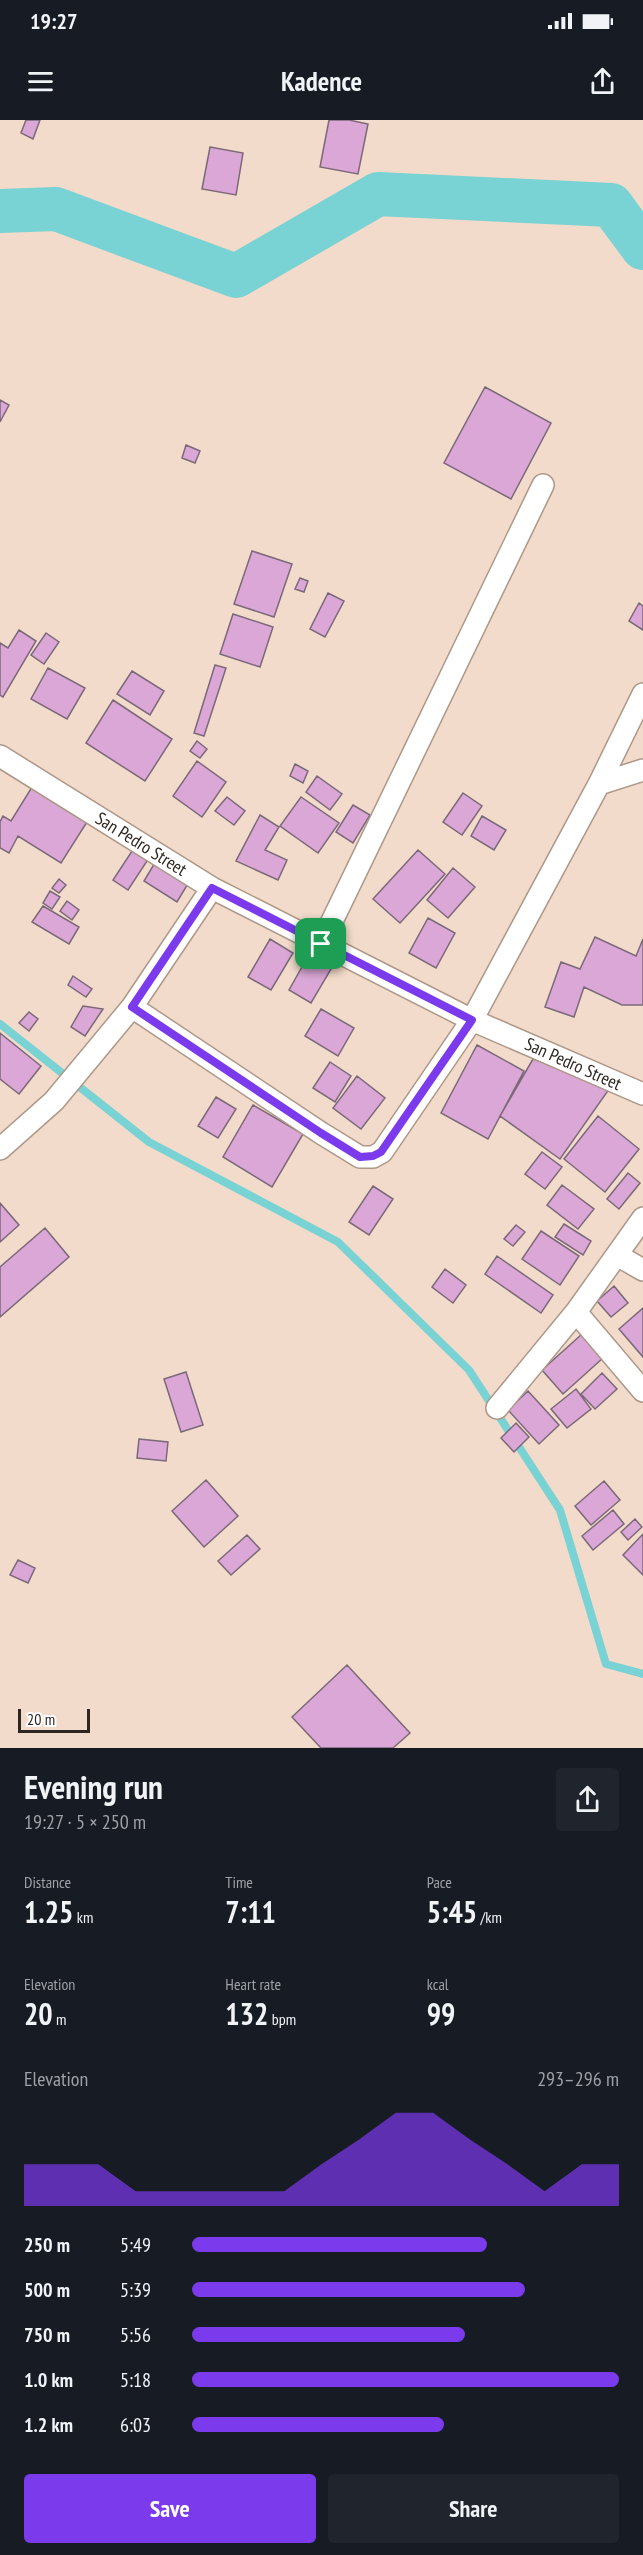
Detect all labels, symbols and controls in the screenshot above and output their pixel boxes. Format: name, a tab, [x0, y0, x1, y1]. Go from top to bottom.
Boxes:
text: 19:27	[30, 7, 78, 35]
text: Kadence	[281, 64, 362, 98]
icon: menu	[24, 65, 57, 98]
icon: share	[586, 65, 619, 98]
street label: San Pedro Street	[91, 806, 191, 881]
pin	[295, 918, 346, 969]
icon: arrive	[304, 927, 337, 960]
street label: San Pedro Street	[521, 1032, 625, 1095]
scale bar	[18, 1706, 90, 1734]
text: 20 m	[27, 1709, 55, 1729]
text: Evening run	[24, 1765, 163, 1808]
button: share	[556, 1768, 619, 1831]
text: 19:27 · 5 × 250 m	[24, 1809, 146, 1835]
text: Distance	[24, 1872, 71, 1892]
text: Time	[225, 1872, 253, 1892]
text: Pace	[427, 1872, 452, 1892]
text: 1.25	[24, 1892, 73, 1931]
text: 7:11	[225, 1892, 276, 1931]
text: 5:45	[427, 1892, 477, 1931]
text: km	[73, 1907, 93, 1927]
text: /km	[477, 1907, 502, 1927]
text: Elevation	[24, 1974, 75, 1994]
text: Heart rate	[225, 1974, 281, 1994]
text: kcal	[427, 1974, 449, 1994]
text: 20	[24, 1994, 53, 2033]
text: 132	[225, 1994, 268, 2033]
text: 99	[427, 1994, 455, 2033]
text: m	[53, 2009, 67, 2029]
text: bpm	[268, 2009, 296, 2029]
text: Elevation	[24, 2066, 88, 2092]
text: 293–296 m	[537, 2066, 619, 2092]
text: 250 m	[24, 2232, 70, 2258]
text: 5:49	[120, 2232, 151, 2258]
text: 500 m	[24, 2277, 70, 2303]
text: 5:39	[120, 2277, 151, 2303]
text: 750 m	[24, 2322, 70, 2348]
text: 5:56	[120, 2322, 151, 2348]
text: 1.0 km	[24, 2367, 73, 2393]
text: 5:18	[120, 2367, 151, 2393]
text: 1.2 km	[24, 2412, 73, 2438]
text: 6:03	[120, 2412, 151, 2438]
button: Save	[24, 2474, 316, 2543]
button: Share	[328, 2474, 619, 2543]

